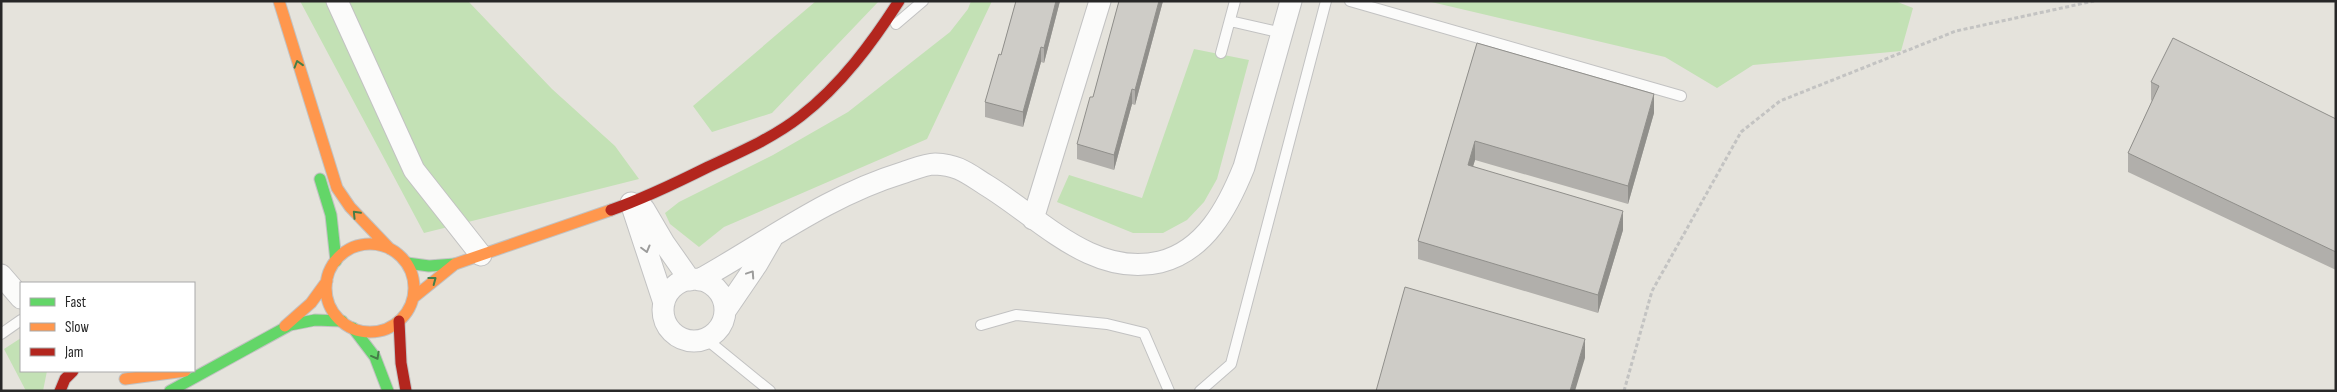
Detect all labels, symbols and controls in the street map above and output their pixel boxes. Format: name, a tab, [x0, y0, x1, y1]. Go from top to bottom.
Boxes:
one-way arrow	[294, 60, 304, 68]
one-way arrow	[353, 210, 362, 219]
one-way arrow	[640, 244, 651, 253]
one-way arrow	[744, 271, 754, 280]
one-way arrow	[427, 278, 436, 286]
legend	[20, 282, 195, 372]
text: Fast	[65, 293, 87, 312]
text: Slow	[65, 318, 89, 337]
text: Jam	[64, 343, 83, 362]
one-way arrow	[370, 351, 380, 360]

